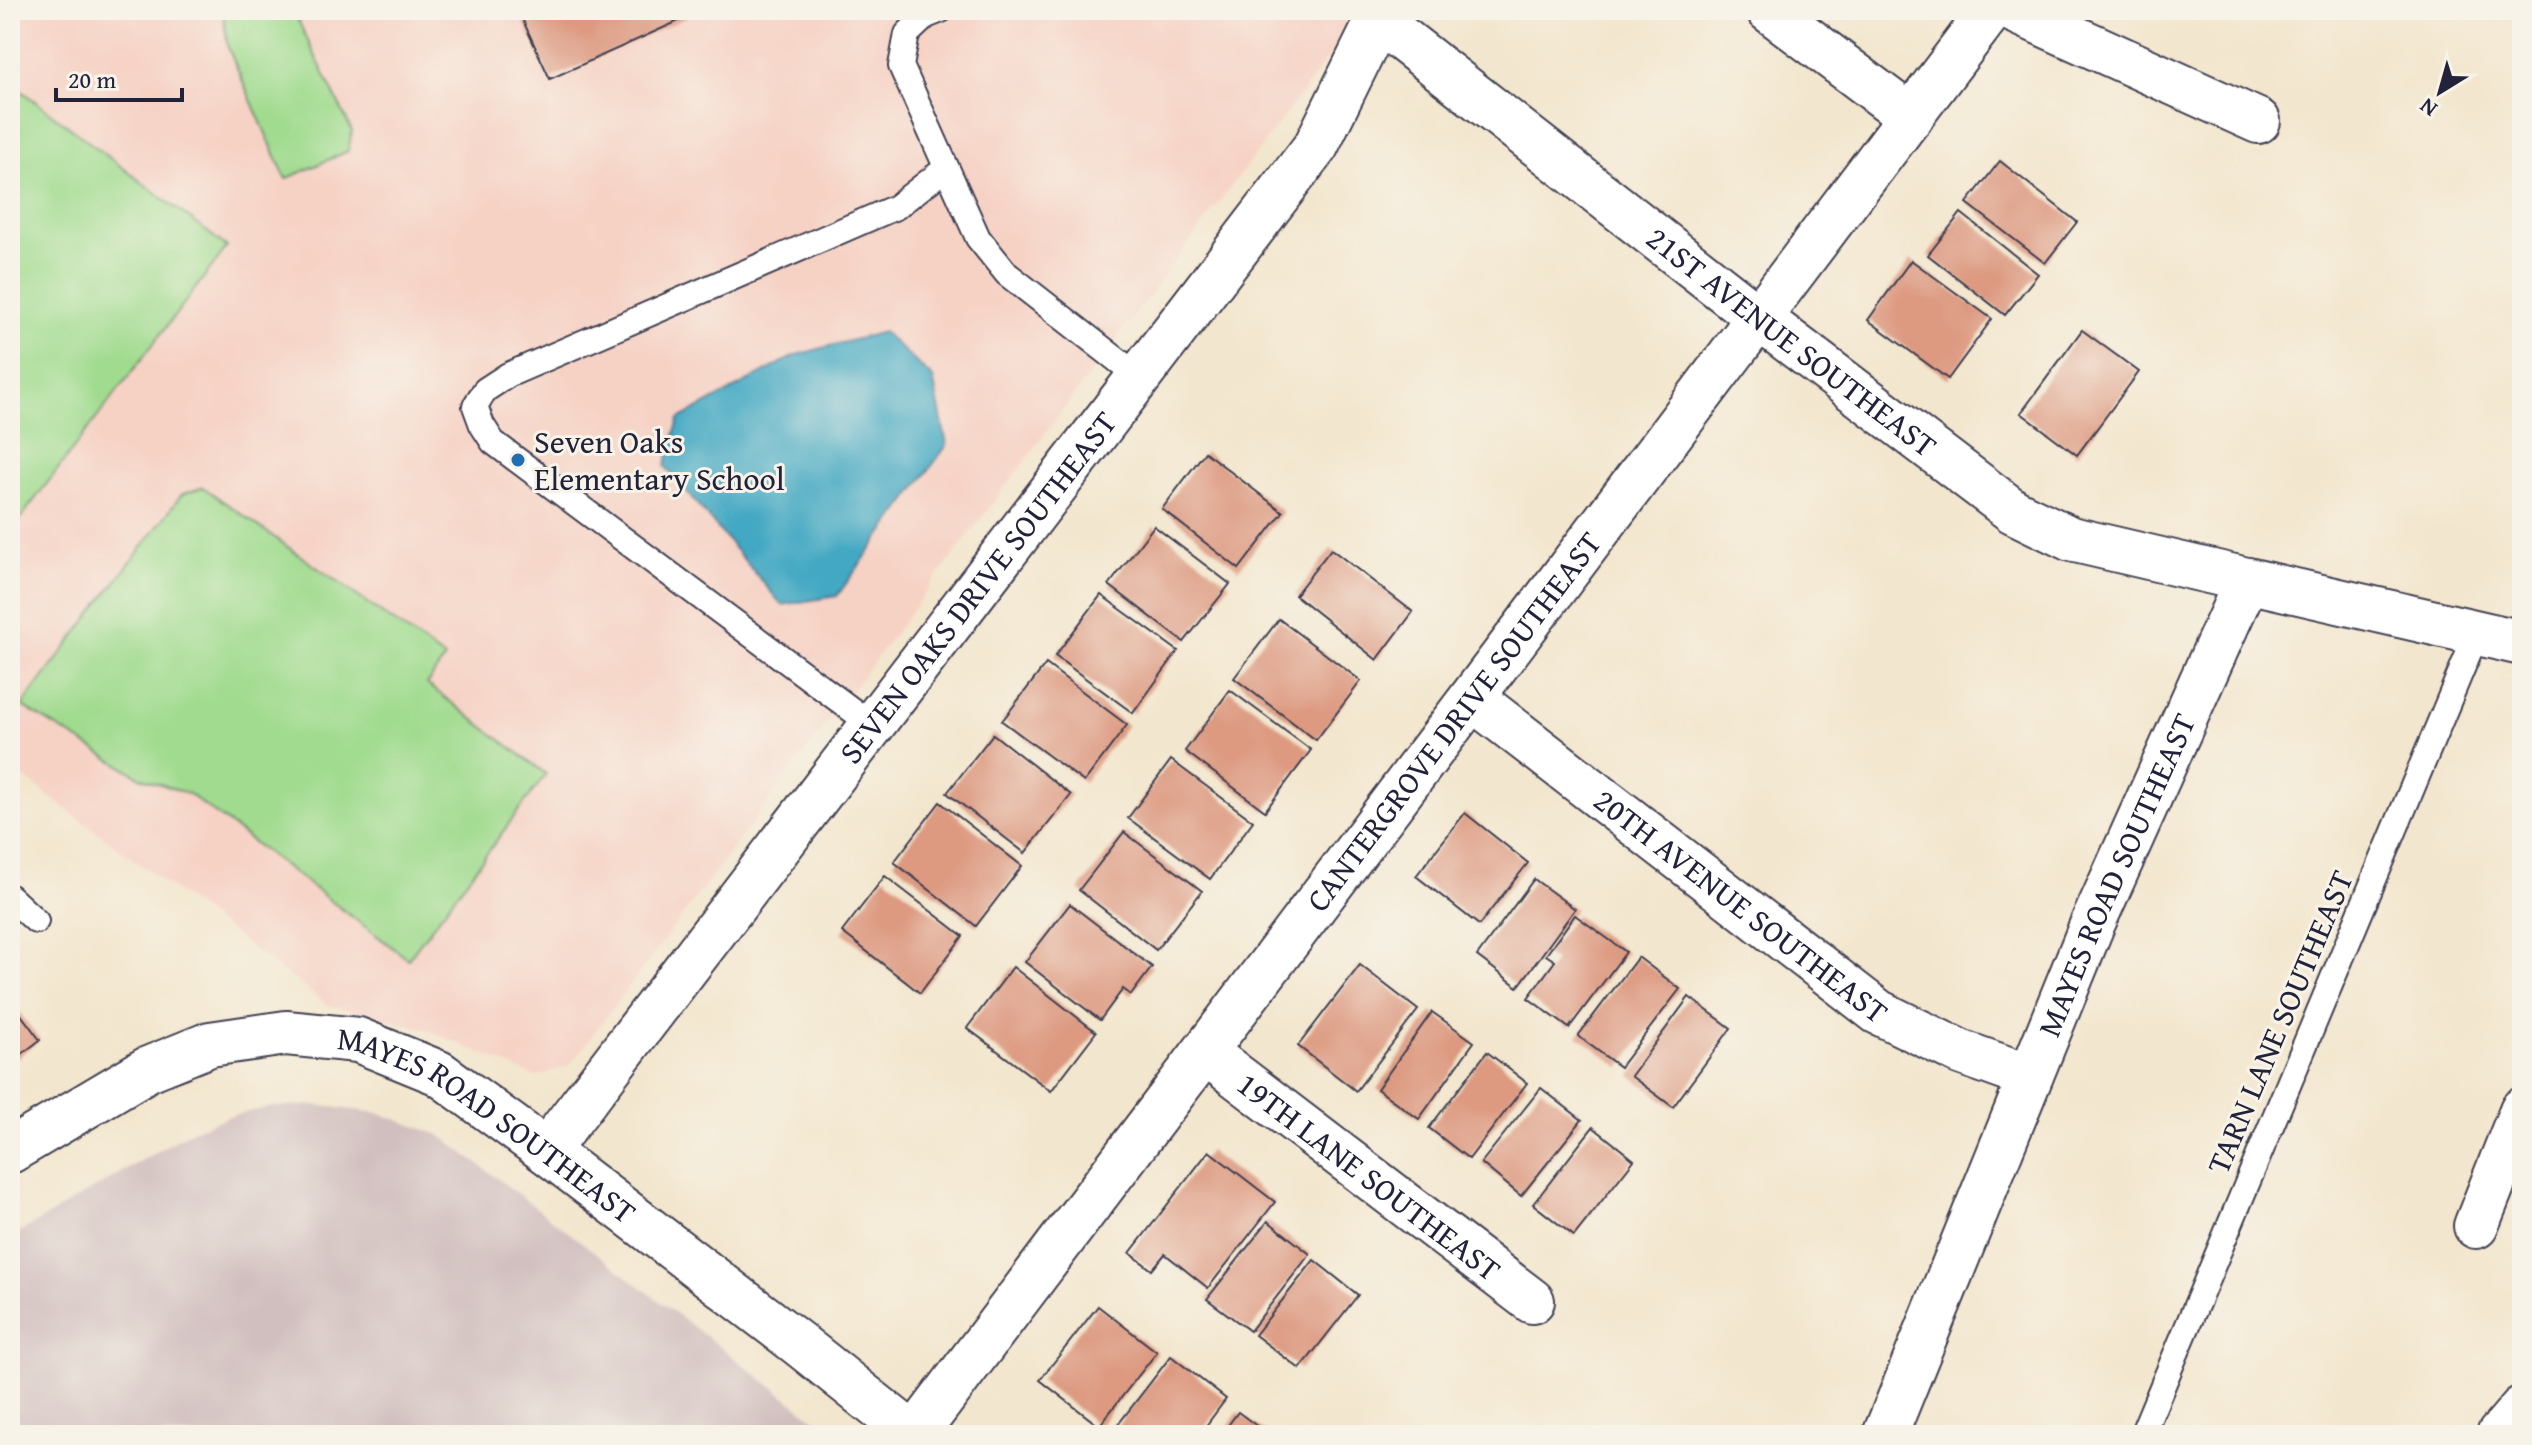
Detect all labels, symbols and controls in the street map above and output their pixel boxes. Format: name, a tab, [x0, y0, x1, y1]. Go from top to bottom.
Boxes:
scale bar	[56, 52, 182, 102]
north arrow	[2400, 52, 2480, 132]
text: 20 m	[68, 62, 116, 97]
text: N	[2412, 91, 2443, 125]
street label: 21ST AVENUE SOUTHEAST	[1637, 215, 1947, 468]
street label: SEVEN OAKS DRIVE SOUTHEAST	[827, 401, 1128, 773]
place label: Seven Oaks Elementary School	[534, 418, 785, 502]
marker: Seven Oaks Elementary School	[509, 451, 527, 469]
street label: CANTERGROVE DRIVE SOUTHEAST	[1294, 521, 1612, 921]
street label: MAYES ROAD SOUTHEAST	[2025, 706, 2207, 1043]
street label: 20TH AVENUE SOUTHEAST	[1584, 777, 1898, 1035]
street label: TARN LANE SOUTHEAST	[2194, 863, 2365, 1181]
street label: MAYES ROAD SOUTHEAST	[335, 1014, 646, 1235]
street label: 19TH LANE SOUTHEAST	[1227, 1061, 1511, 1292]

